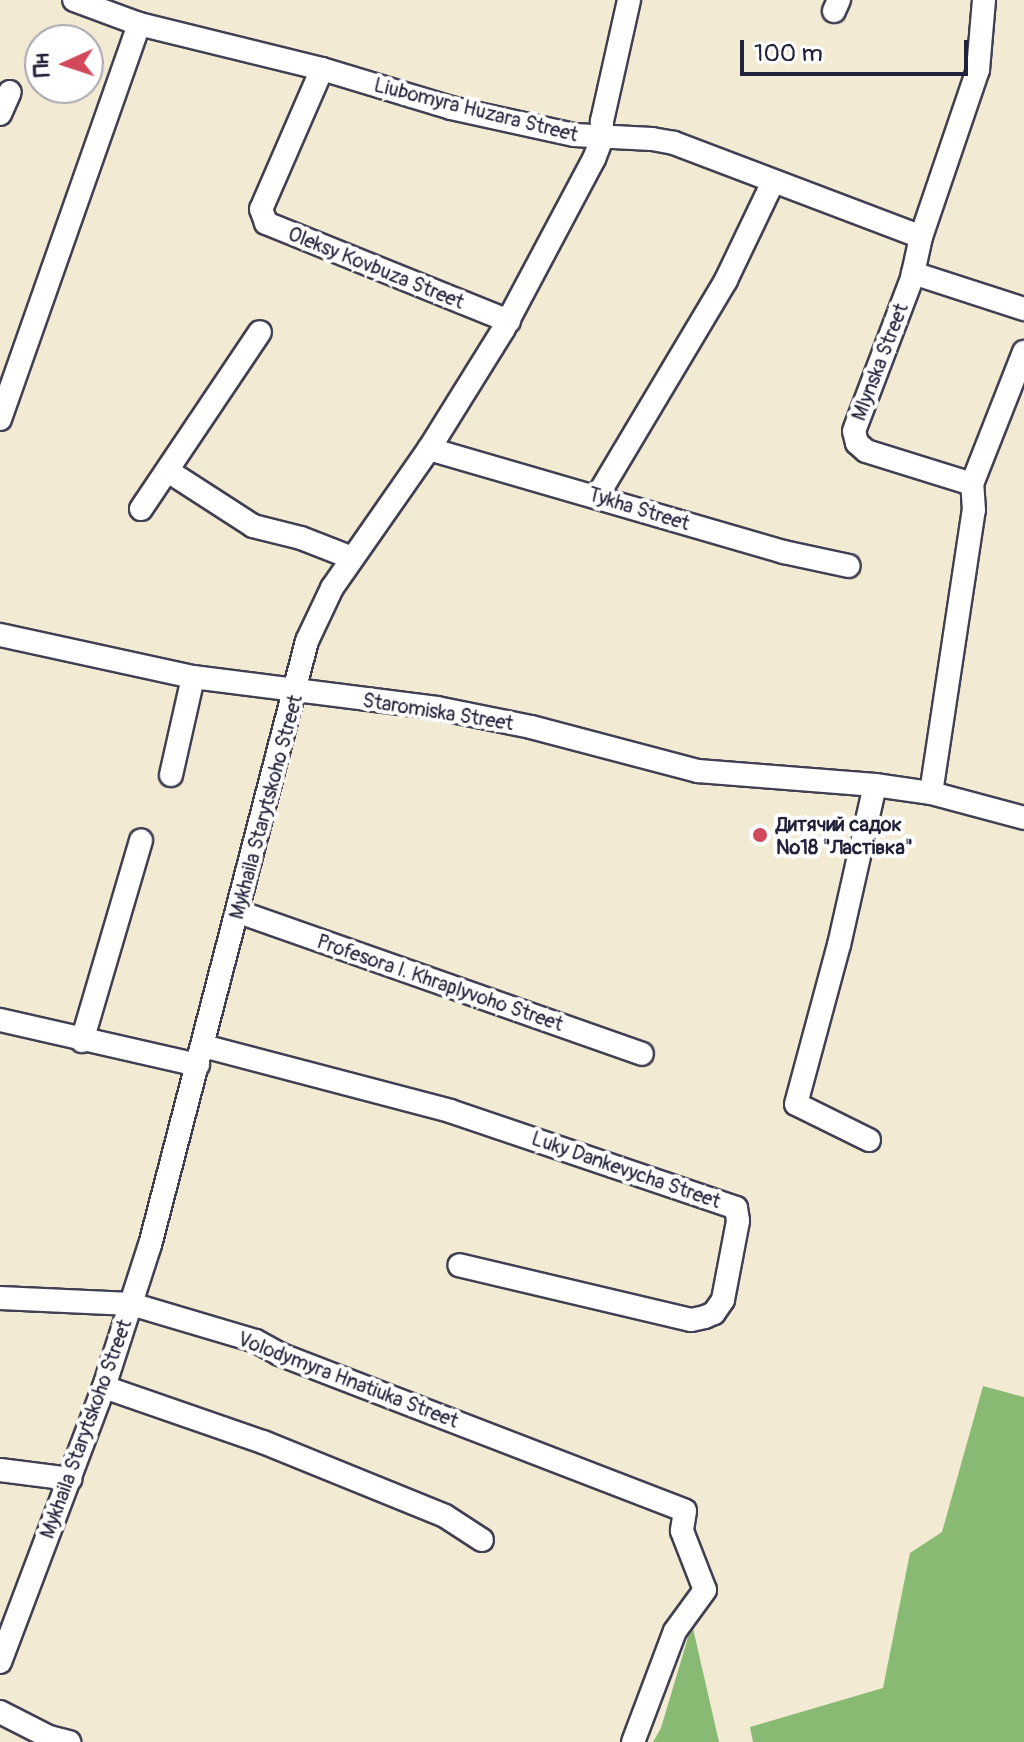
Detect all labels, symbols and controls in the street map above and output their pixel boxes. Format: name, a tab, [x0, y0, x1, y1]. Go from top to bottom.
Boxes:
north arrow	[24, 24, 104, 104]
scale bar	[744, 24, 972, 74]
text: 100 m	[754, 39, 823, 68]
text: Пн	[27, 52, 57, 78]
street label: Liubomyra Huzara Street	[372, 73, 580, 147]
street label: Oleksy Kovbuza Street	[285, 222, 467, 314]
street label: Mlynska Street	[847, 300, 913, 424]
street label: Tykha Street	[585, 482, 693, 536]
street label: Staromiska Street	[361, 688, 515, 736]
street label: Mykhaila Starytskoho Street	[224, 692, 308, 922]
place label: Дитячий садок №18 "Ластівка"	[776, 812, 913, 859]
marker: Дитячий садок №18 "Ластівка"	[751, 826, 769, 844]
street label: Profesora I. Khraplyvoho Street	[314, 930, 566, 1036]
street label: Luky Dankevycha Street	[528, 1126, 724, 1214]
street label: Mykhaila Starytskoho Street	[35, 1316, 137, 1542]
street label: Volodymyra Hnatiuka Street	[234, 1327, 462, 1433]

